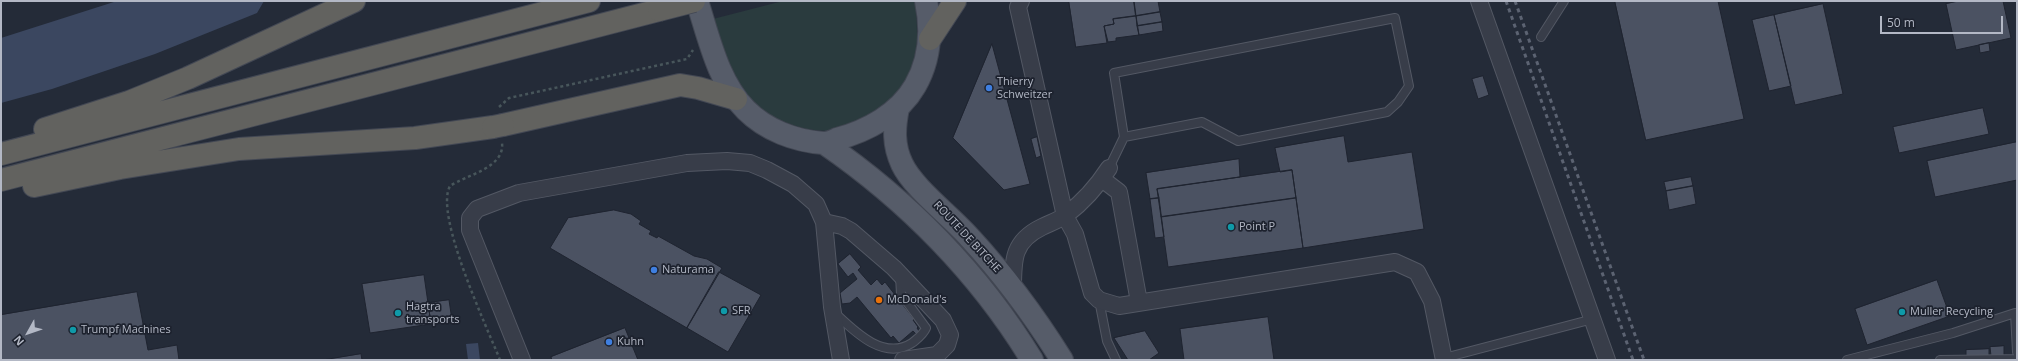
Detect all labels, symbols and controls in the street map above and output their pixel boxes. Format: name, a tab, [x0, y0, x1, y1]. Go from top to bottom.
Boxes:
scale bar	[1882, 8, 2005, 34]
text: 50 m	[1887, 14, 1915, 31]
place label: Thierry Schweitzer	[997, 75, 1052, 101]
marker: Thierry Schweitzer	[984, 83, 994, 93]
street label: ROUTE DE BITCHE	[931, 199, 1003, 275]
place label: Point P	[1239, 220, 1275, 234]
marker: Point P	[1226, 222, 1236, 232]
place label: Naturama	[662, 263, 714, 277]
marker: Naturama	[649, 265, 659, 275]
place label: McDonald's	[887, 293, 947, 307]
marker: McDonald's	[874, 295, 884, 305]
place label: Hagtra transports	[406, 300, 460, 326]
place label: SFR	[732, 304, 750, 318]
place label: Muller Recycling	[1910, 305, 1993, 319]
marker: SFR	[719, 306, 729, 316]
marker: Muller Recycling	[1897, 307, 1907, 317]
marker: Hagtra transports	[393, 308, 403, 318]
north arrow	[8, 313, 48, 353]
place label: Trumpf Machines	[81, 323, 171, 337]
marker: Trumpf Machines	[68, 325, 78, 335]
text: N	[10, 333, 27, 349]
place label: Kuhn	[617, 335, 644, 349]
marker: Kuhn	[604, 337, 614, 347]

